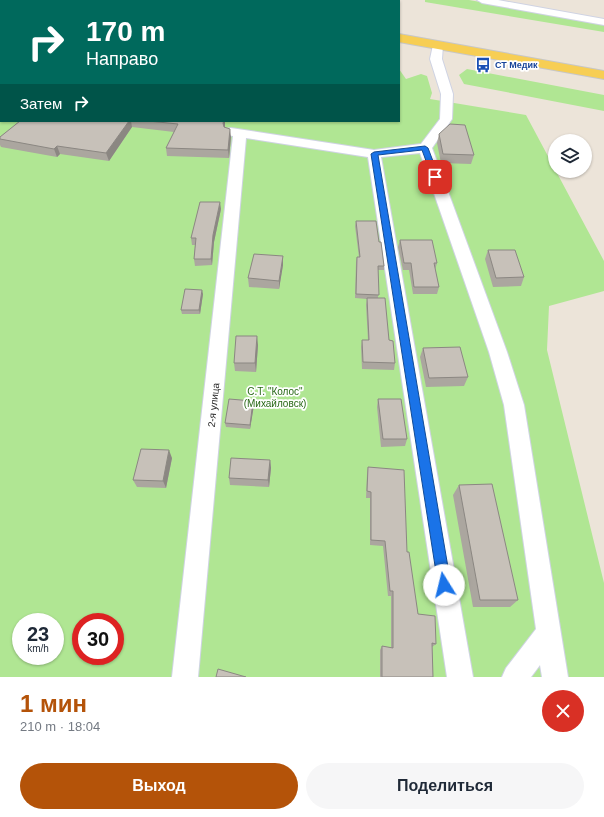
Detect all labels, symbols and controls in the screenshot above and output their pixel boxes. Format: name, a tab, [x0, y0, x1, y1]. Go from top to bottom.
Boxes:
icon: right	[20, 16, 72, 68]
text: 170 m	[86, 16, 165, 47]
text: Направо	[86, 49, 158, 69]
bus stop icon: СТ Медик	[474, 56, 492, 74]
place label: СТ Медик	[495, 60, 538, 70]
icon: right	[70, 92, 92, 114]
text: Затем	[20, 95, 62, 112]
map controls	[548, 134, 592, 178]
button: layers	[548, 134, 592, 178]
pin	[418, 160, 452, 194]
icon: arrive	[424, 166, 446, 188]
street label: 2-я улица	[206, 382, 221, 428]
park label: С.Т. "Колос" (Михайловск)	[244, 386, 306, 409]
position arrow	[423, 564, 465, 606]
speed limit sign: 30	[72, 613, 124, 665]
text: 23	[27, 623, 49, 645]
text: km/h	[27, 643, 49, 654]
text: 1 мин	[20, 690, 87, 717]
button: close	[542, 690, 584, 732]
text: 210 m · 18:04	[20, 719, 100, 734]
button: Выход	[20, 763, 298, 809]
button: Поделиться	[306, 763, 584, 809]

